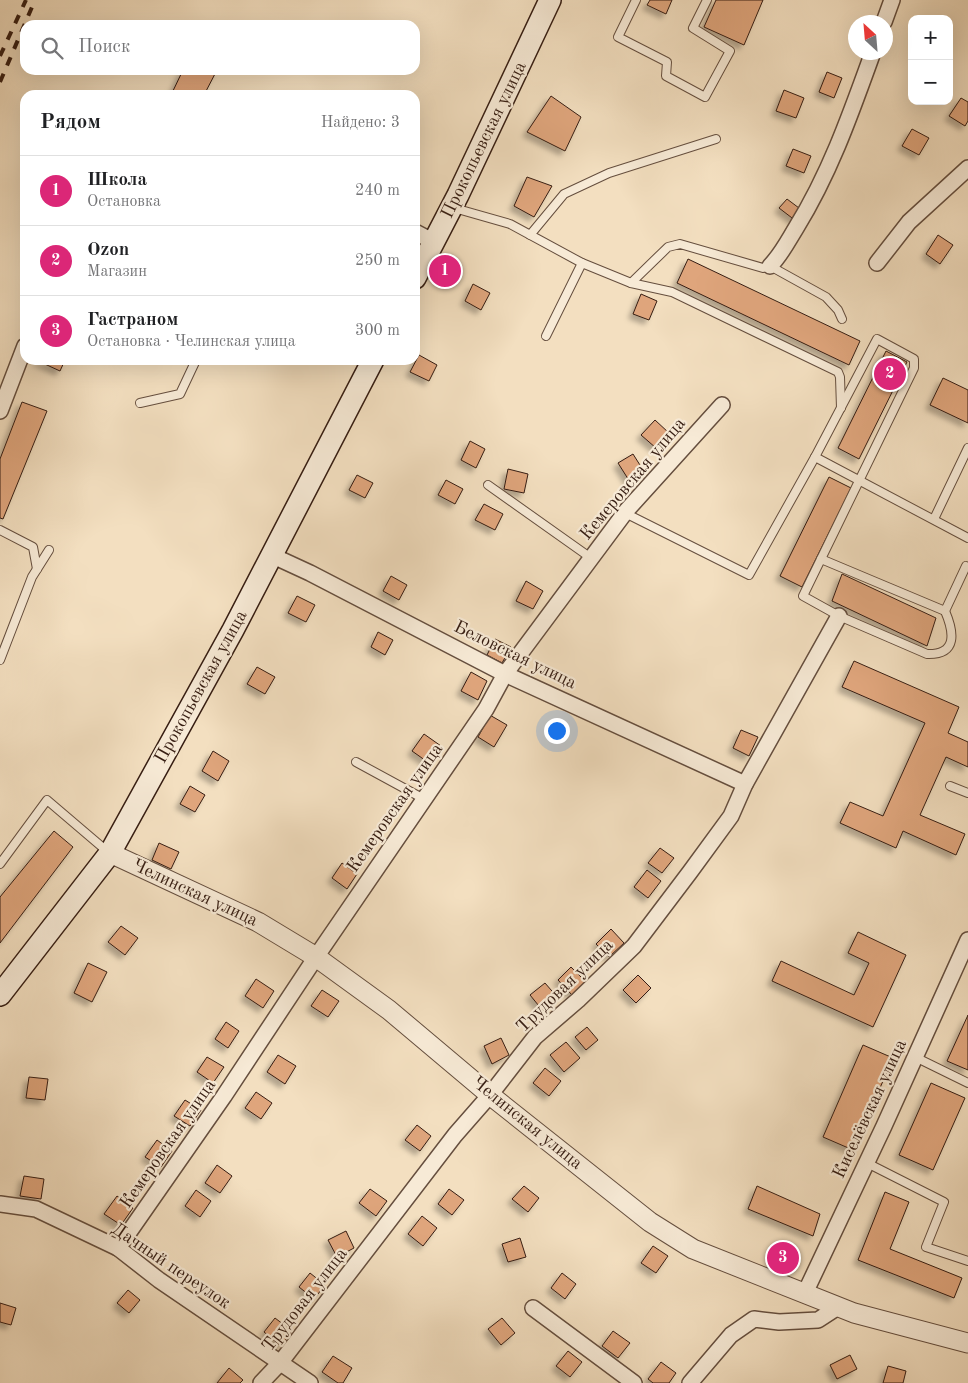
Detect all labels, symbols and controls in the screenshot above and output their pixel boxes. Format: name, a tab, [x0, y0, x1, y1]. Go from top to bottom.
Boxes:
north arrow	[848, 15, 893, 60]
map controls	[908, 15, 953, 105]
button: +	[908, 15, 953, 60]
search box	[20, 20, 420, 75]
icon: search	[38, 34, 66, 62]
text: Поиск	[78, 38, 130, 57]
street label: Прокопьевская улица	[438, 59, 530, 221]
button: −	[908, 60, 953, 105]
text: Рядом	[40, 112, 101, 133]
text: Найдено: 3	[321, 115, 400, 131]
text: Школа	[87, 171, 147, 190]
text: 1	[51, 183, 61, 199]
text: 240 m	[355, 183, 400, 199]
text: Остановка	[87, 194, 161, 210]
text: Ozon	[87, 241, 129, 260]
pin: 1	[429, 252, 461, 290]
text: 2	[51, 253, 61, 269]
text: 250 m	[355, 253, 400, 269]
text: Магазин	[87, 264, 147, 280]
text: Гастраном	[87, 311, 179, 330]
text: 3	[51, 323, 61, 339]
text: 300 m	[355, 323, 400, 339]
text: Остановка · Челинская улица	[87, 334, 296, 350]
pin: 2	[874, 355, 906, 393]
street label: Кемеровская улица	[577, 414, 689, 543]
street label: Прокопьевская улица	[151, 607, 251, 766]
street label: Беловская улица	[451, 618, 579, 692]
your location	[544, 718, 570, 744]
street label: Кемеровская улица	[344, 740, 446, 876]
street label: Челинская улица	[129, 856, 261, 930]
street label: Трудовая улица	[513, 936, 617, 1036]
street label: Киселёвская улица	[830, 1037, 910, 1181]
street label: Челинская улица	[468, 1073, 586, 1173]
street label: Кемеровская улица	[117, 1076, 219, 1212]
street label: Дачный переулок	[108, 1220, 234, 1312]
pin: 3	[767, 1239, 799, 1277]
street label: Трудовая улица	[259, 1245, 351, 1355]

